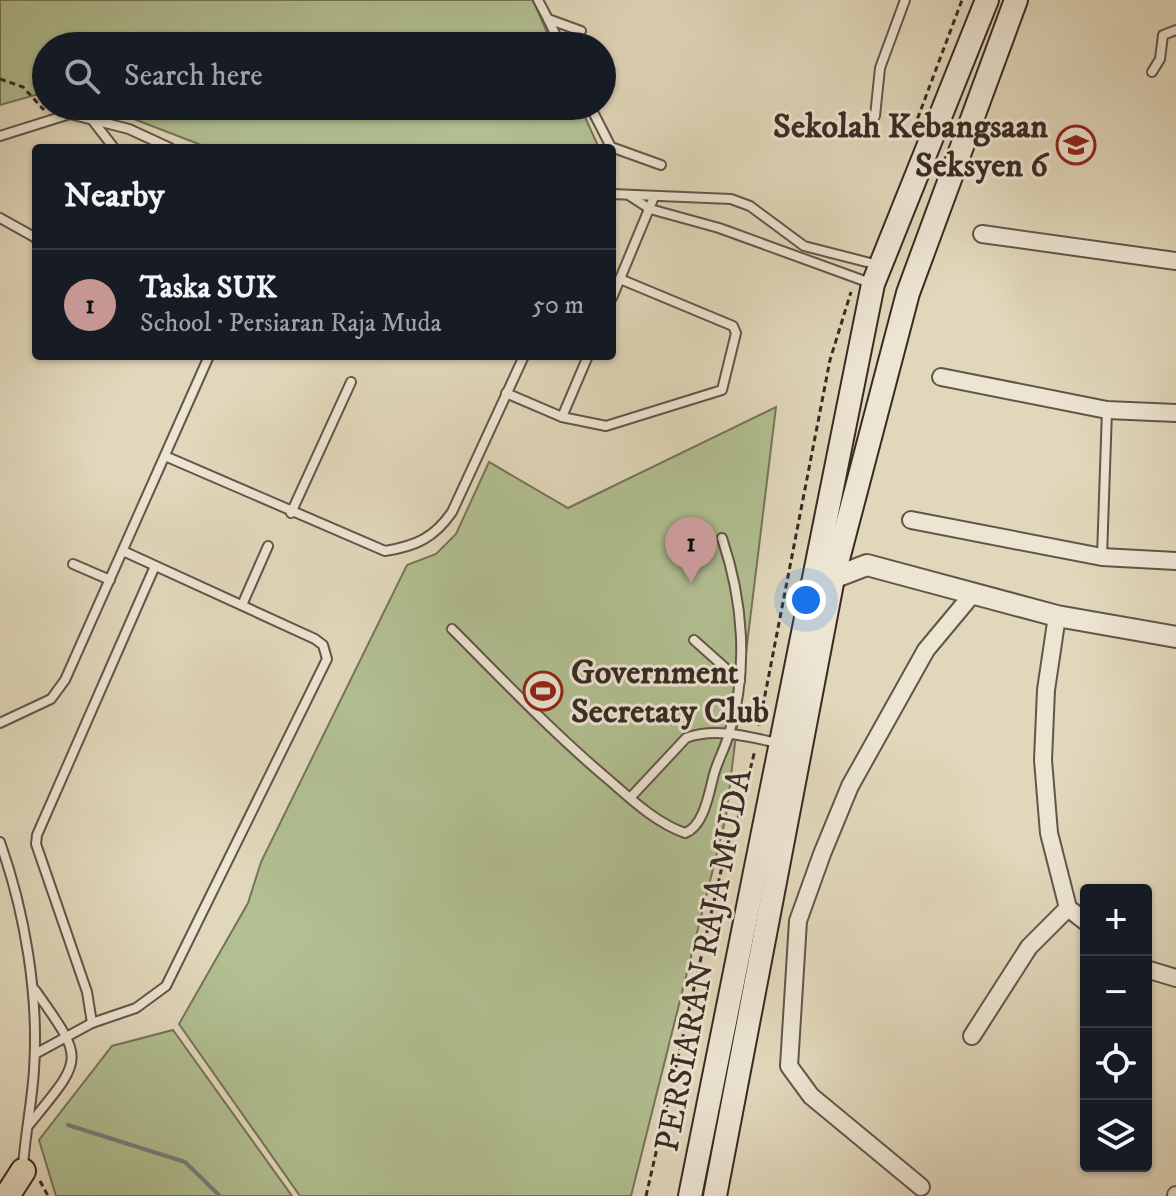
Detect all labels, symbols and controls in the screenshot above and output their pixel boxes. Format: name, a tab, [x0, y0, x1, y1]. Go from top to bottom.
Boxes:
search box	[32, 32, 616, 120]
icon: search	[60, 54, 104, 98]
text: Search here	[124, 58, 263, 95]
place label: Sekolah Kebangsaan Seksyen 6	[773, 106, 1050, 187]
school or university icon: Sekolah Kebangsaan Seksyen 6	[1055, 124, 1097, 166]
text: Nearby	[64, 175, 165, 217]
text: Taska SUK	[140, 270, 277, 307]
text: 1	[85, 289, 95, 322]
text: 50 m	[532, 289, 584, 322]
text: School · Persiaran Raja Muda	[140, 307, 441, 340]
pin: 1	[665, 517, 717, 583]
your location	[786, 580, 826, 620]
place label: Government Secretaty Club	[571, 652, 769, 733]
sports icon: Government Secretaty Club	[522, 670, 564, 712]
street label: PERSIARAN RAJA MUDA	[646, 765, 762, 1155]
map controls	[1080, 884, 1152, 1172]
button: +	[1080, 884, 1152, 956]
button: −	[1080, 956, 1152, 1028]
button: locate	[1080, 1028, 1152, 1100]
button: layers	[1080, 1100, 1152, 1172]

